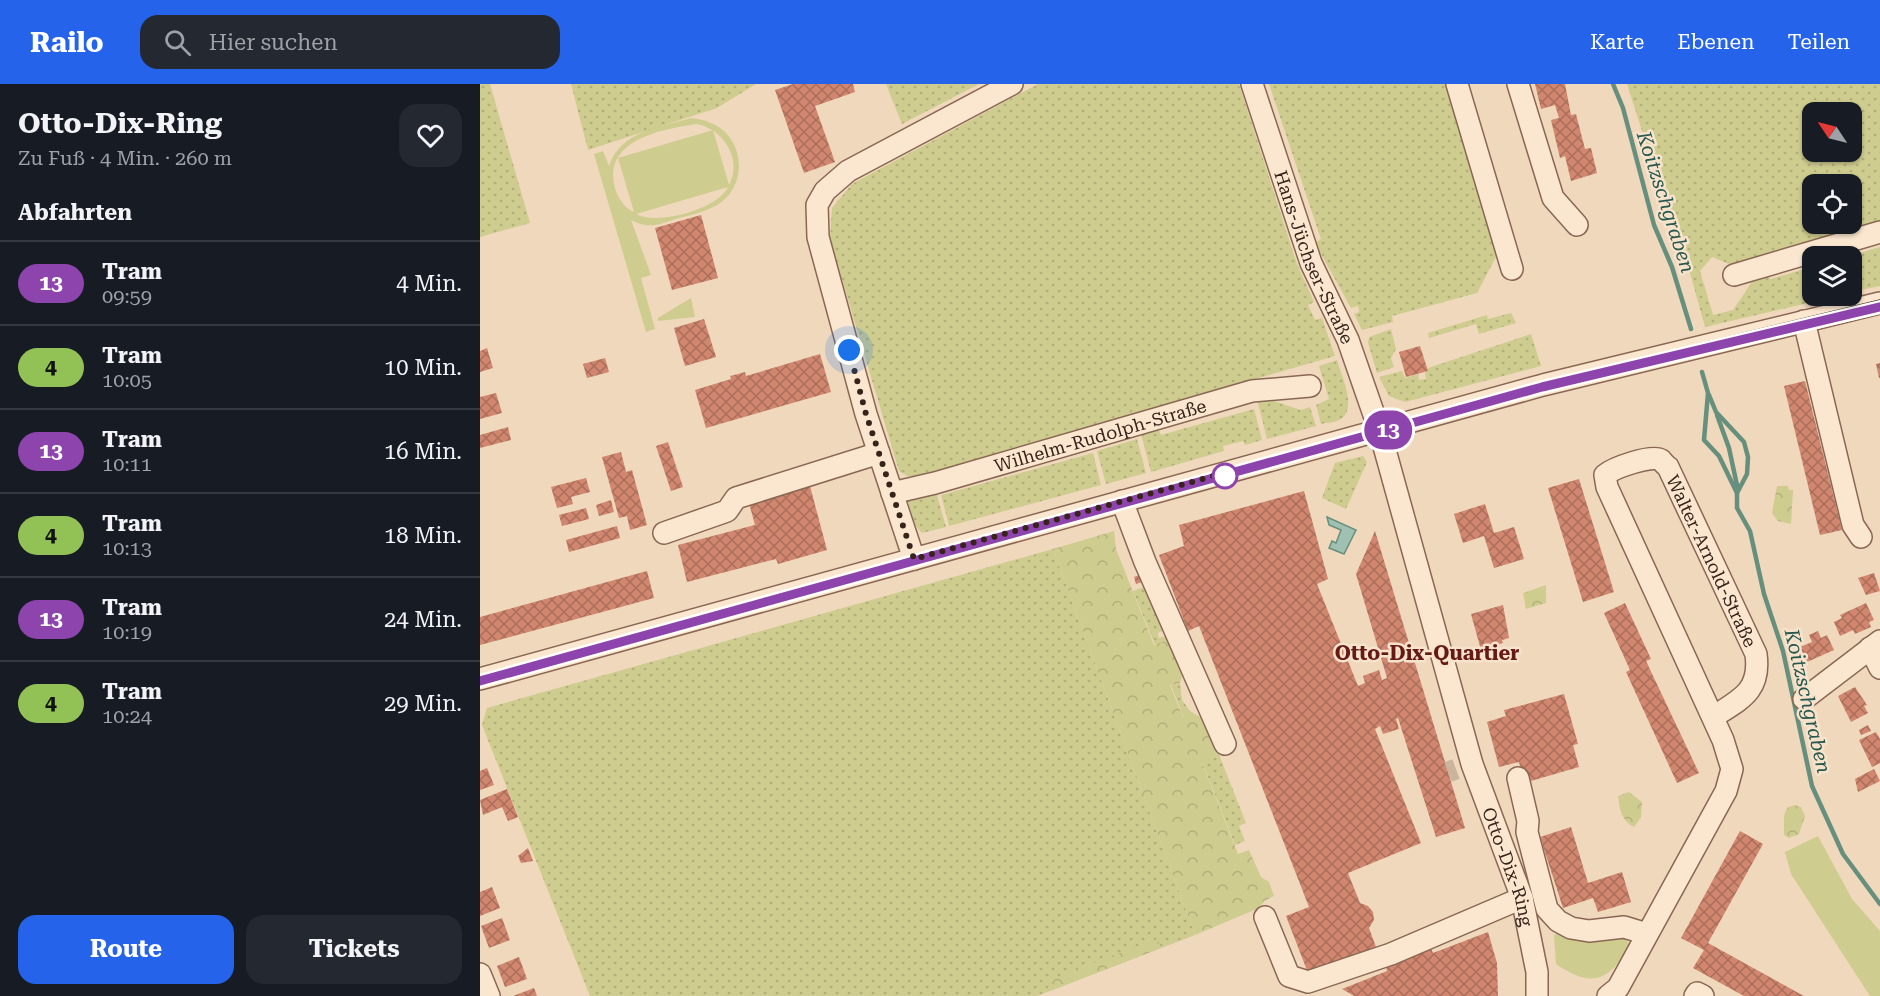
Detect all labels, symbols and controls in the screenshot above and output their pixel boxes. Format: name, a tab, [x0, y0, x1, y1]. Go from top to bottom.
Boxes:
search box	[140, 15, 560, 69]
text: Railo	[30, 26, 104, 59]
icon: search	[161, 26, 194, 59]
text: Hier suchen	[209, 30, 338, 55]
text: Karte	[1590, 30, 1644, 54]
text: Ebenen	[1677, 30, 1755, 54]
text: Teilen	[1788, 30, 1850, 54]
north arrow	[1802, 102, 1862, 162]
map controls	[1802, 102, 1862, 306]
button: heart	[399, 104, 462, 167]
text: Otto-Dix-Ring	[18, 107, 222, 140]
water label: Koitzschgraben	[1632, 127, 1700, 276]
text: Zu Fuß · 4 Min. · 260 m	[18, 146, 232, 170]
street label: Hans-Jüchser-Straße	[1271, 168, 1359, 347]
button: locate	[1802, 174, 1862, 234]
text: Abfahrten	[18, 200, 132, 225]
button: layers	[1802, 246, 1862, 306]
text: Tram	[102, 259, 162, 284]
text: 13	[39, 271, 63, 295]
text: 4 Min.	[396, 271, 462, 296]
text: 09:59	[102, 284, 152, 308]
your location	[834, 335, 864, 365]
text: Tram	[102, 343, 162, 368]
text: 4	[45, 355, 57, 379]
text: 10 Min.	[384, 355, 462, 380]
text: 10:05	[102, 368, 152, 392]
street label: Wilhelm-Rudolph-Straße	[992, 394, 1209, 476]
line badge: 13	[1361, 410, 1415, 450]
text: 13	[1376, 418, 1400, 442]
text: Tram	[102, 427, 162, 452]
text: 13	[39, 439, 63, 463]
text: 16 Min.	[384, 439, 462, 464]
text: 10:11	[102, 452, 152, 476]
unlabelled marker	[1212, 463, 1238, 489]
street label: Walter-Arnold-Straße	[1663, 471, 1762, 650]
text: Tram	[102, 511, 162, 536]
text: 4	[45, 523, 57, 547]
text: 18 Min.	[384, 523, 462, 548]
text: 10:13	[102, 536, 152, 560]
text: Tram	[102, 595, 162, 620]
text: 13	[39, 607, 63, 631]
text: 24 Min.	[384, 607, 462, 632]
text: 10:19	[102, 620, 152, 644]
water label: Koitzschgraben	[1780, 626, 1836, 775]
district label: Otto-Dix-Quartier	[1335, 641, 1519, 665]
text: Tram	[102, 679, 162, 704]
text: 4	[45, 691, 57, 715]
text: 29 Min.	[384, 691, 462, 716]
text: 10:24	[102, 704, 152, 728]
street label: Otto-Dix-Ring	[1479, 804, 1538, 929]
button: Route	[18, 915, 234, 984]
button: Tickets	[246, 915, 462, 984]

